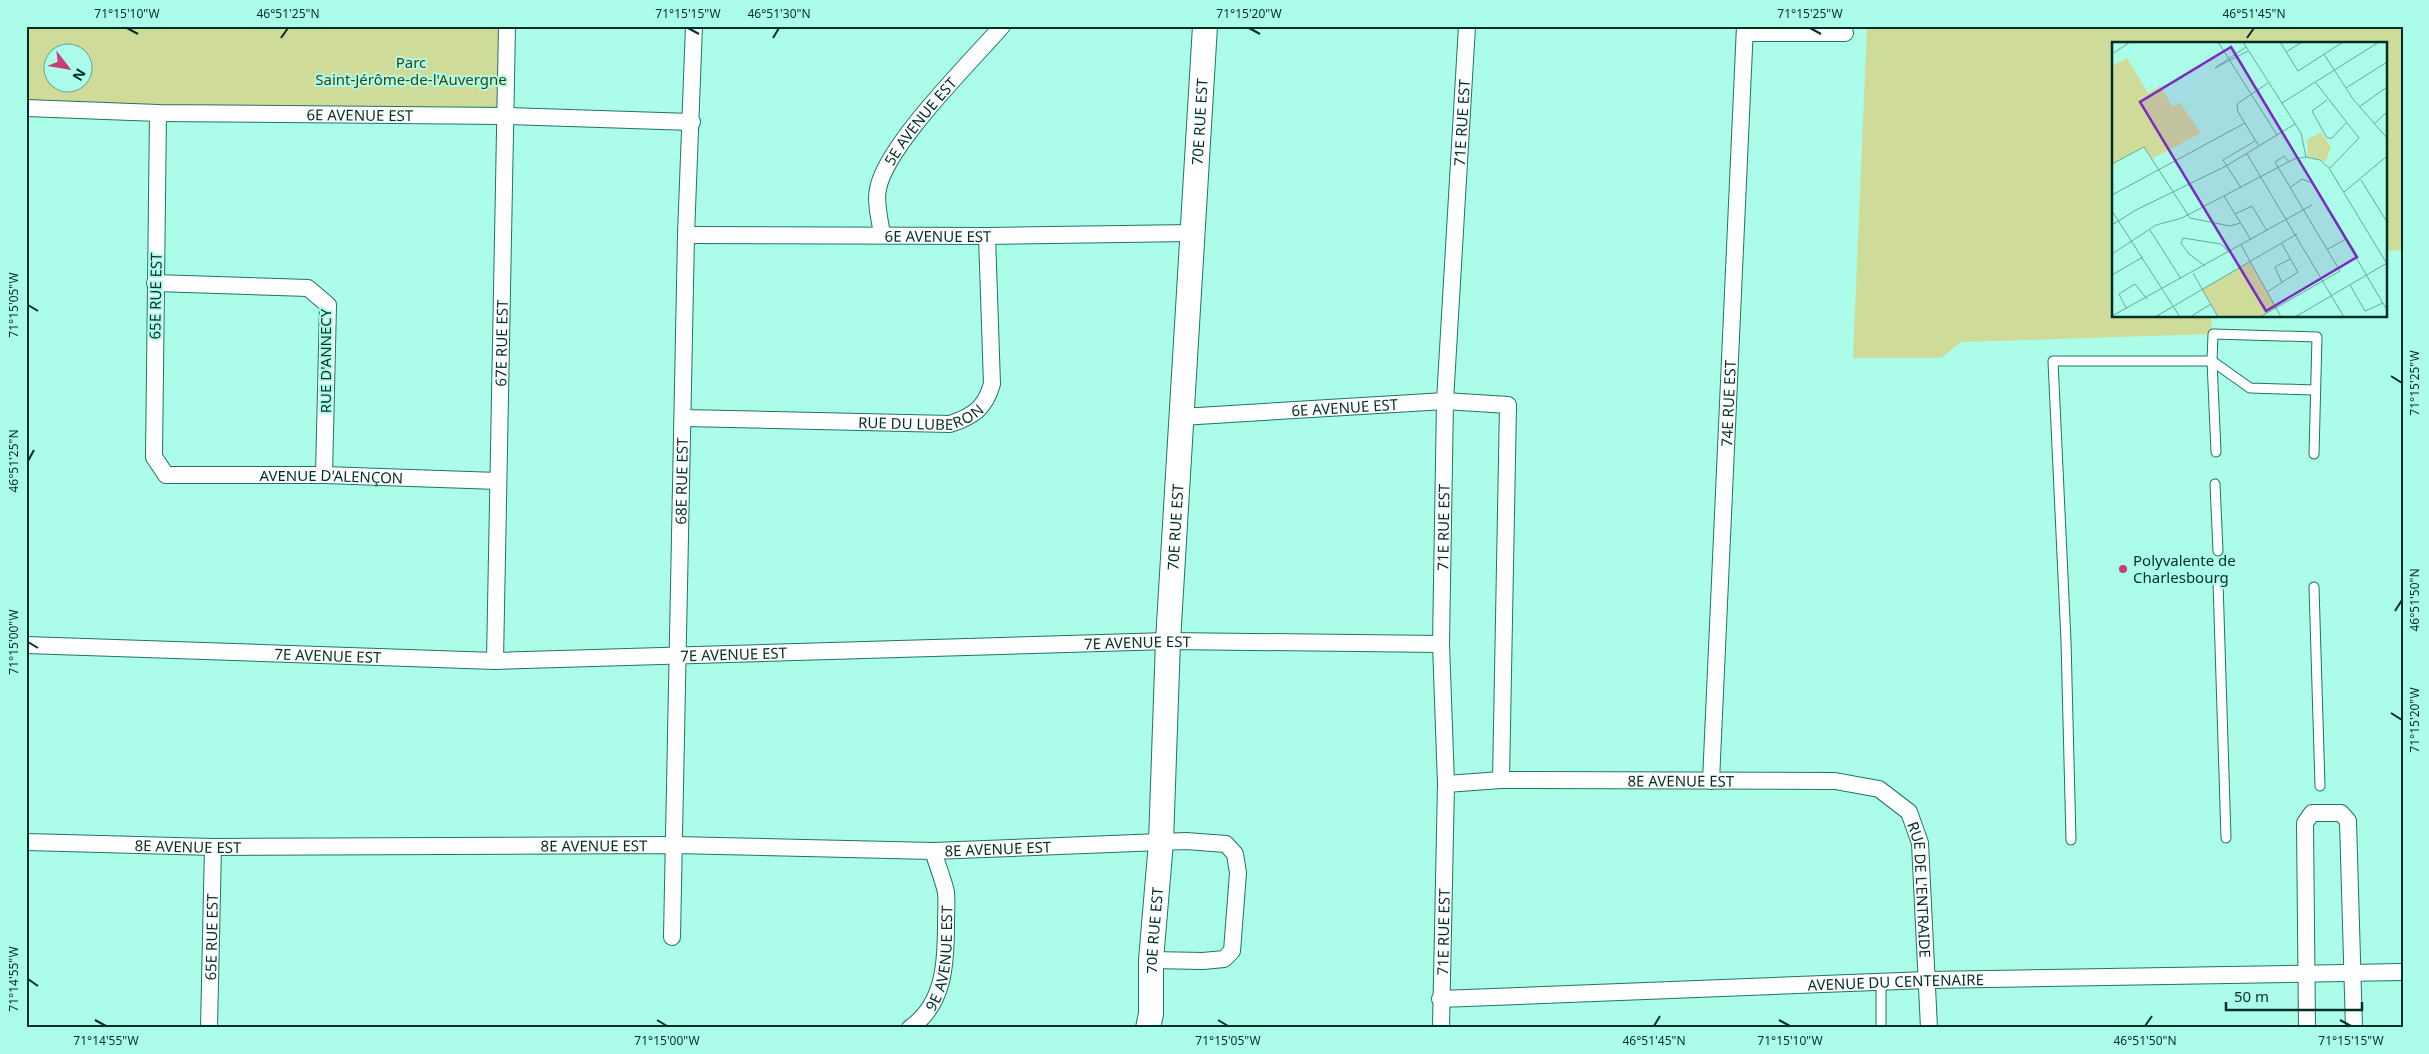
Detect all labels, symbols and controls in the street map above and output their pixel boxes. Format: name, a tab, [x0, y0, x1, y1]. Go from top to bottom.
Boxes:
text: 71°15'10"W	[94, 5, 160, 22]
text: 46°51'25"N	[256, 5, 320, 22]
text: 71°15'15"W	[655, 5, 721, 22]
text: 46°51'30"N	[747, 5, 811, 22]
text: 71°15'20"W	[1216, 5, 1282, 22]
text: 71°15'25"W	[1777, 5, 1843, 22]
text: 46°51'45"N	[2222, 5, 2286, 22]
north arrow	[42, 42, 92, 92]
inset map	[2112, 42, 2386, 318]
park label: Parc Saint-Jérôme-de-l'Auvergne	[315, 52, 507, 89]
text: N	[68, 65, 91, 85]
street label: 5E AVENUE EST	[879, 72, 961, 169]
street label: 70E RUE EST	[1187, 77, 1212, 166]
street label: 71E RUE EST	[1449, 78, 1474, 167]
street label: 6E AVENUE EST	[306, 104, 414, 125]
street label: 6E AVENUE EST	[885, 226, 992, 246]
street label: 65E RUE EST	[144, 252, 166, 340]
text: 71°15'05"W	[5, 272, 22, 338]
street label: 67E RUE EST	[490, 299, 512, 387]
street label: RUE D'ANNECY	[315, 308, 335, 413]
text: 71°15'25"W	[2406, 350, 2423, 416]
street label: 74E RUE EST	[1716, 359, 1740, 447]
street label: 6E AVENUE EST	[1291, 394, 1399, 420]
street label: RUE DU LUBERON	[858, 399, 988, 434]
text: 46°51'25"N	[5, 429, 22, 493]
street label: 68E RUE EST	[670, 437, 692, 525]
street label: AVENUE D'ALENÇON	[259, 465, 404, 488]
street label: 70E RUE EST	[1162, 482, 1187, 571]
street label: 71E RUE EST	[1432, 483, 1454, 571]
place label: Polyvalente de Charlesbourg	[2133, 550, 2236, 587]
marker: Polyvalente de Charlesbourg	[2117, 563, 2129, 575]
text: 46°51'50"N	[2406, 568, 2423, 632]
text: 71°15'00"W	[5, 609, 22, 675]
street label: 7E AVENUE EST	[1084, 631, 1192, 653]
street label: 7E AVENUE EST	[680, 642, 788, 665]
street label: 7E AVENUE EST	[274, 643, 382, 667]
text: 71°15'20"W	[2406, 687, 2423, 753]
street label: 8E AVENUE EST	[1627, 770, 1735, 791]
street label: RUE DE L'ENTRAIDE	[1903, 819, 1936, 958]
street label: 8E AVENUE EST	[134, 835, 242, 857]
street label: 8E AVENUE EST	[541, 835, 648, 856]
street label: 8E AVENUE EST	[944, 836, 1052, 861]
street label: 70E RUE EST	[1141, 886, 1167, 974]
street label: 71E RUE EST	[1432, 888, 1454, 976]
street label: 65E RUE EST	[200, 893, 222, 981]
street label: 9E AVENUE EST	[920, 905, 956, 1015]
text: 71°14'55"W	[5, 946, 22, 1012]
street label: AVENUE DU CENTENAIRE	[1807, 969, 1984, 995]
scale bar	[2226, 979, 2363, 1011]
text: 50 m	[2234, 986, 2269, 1006]
text: 71°14'55"W	[73, 1032, 139, 1049]
text: 71°15'00"W	[634, 1032, 700, 1049]
text: 71°15'05"W	[1195, 1032, 1261, 1049]
text: 46°51'45"N	[1622, 1032, 1686, 1049]
text: 71°15'10"W	[1757, 1032, 1823, 1049]
text: 46°51'50"N	[2113, 1032, 2177, 1049]
text: 71°15'15"W	[2318, 1032, 2384, 1049]

